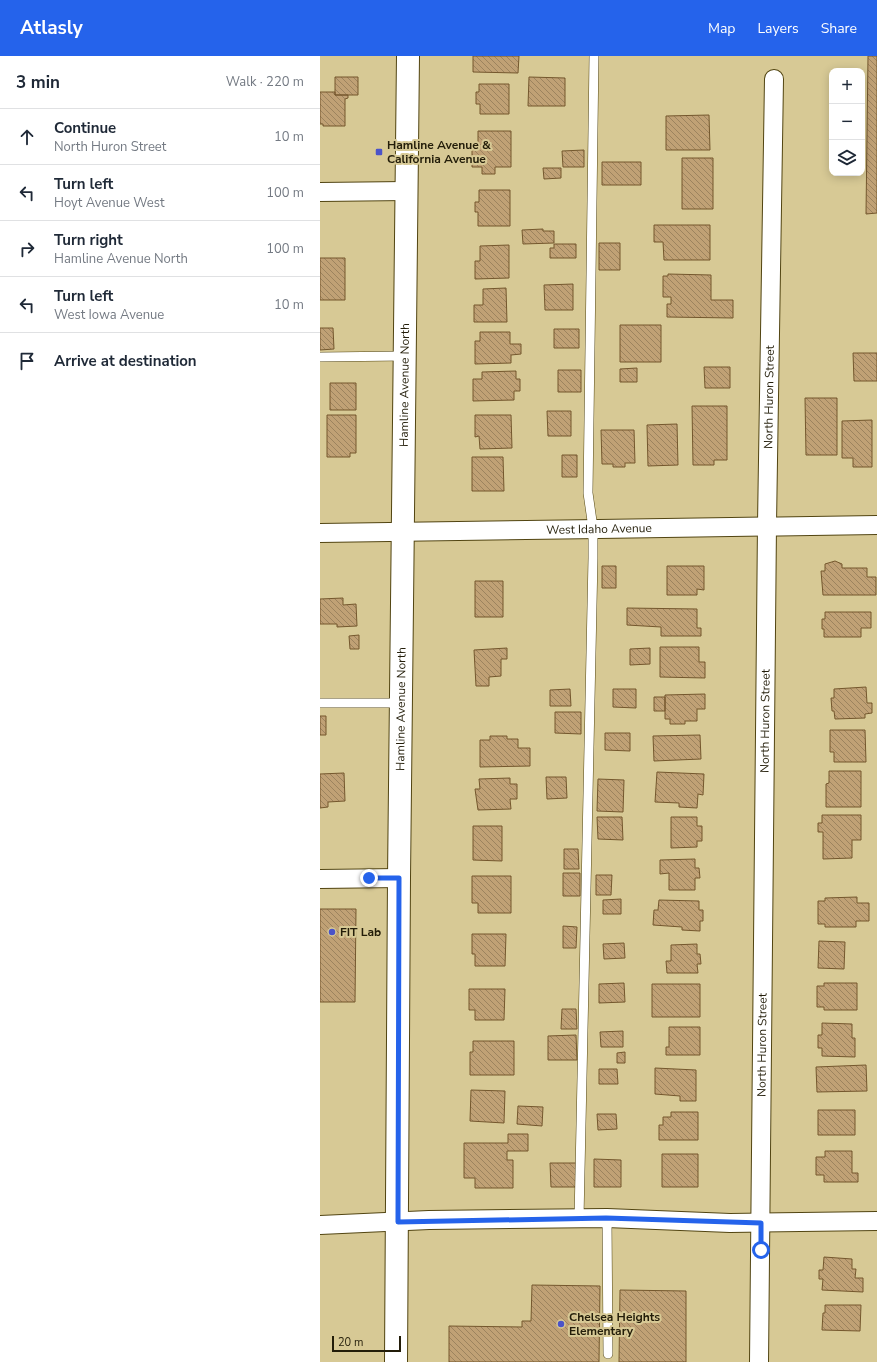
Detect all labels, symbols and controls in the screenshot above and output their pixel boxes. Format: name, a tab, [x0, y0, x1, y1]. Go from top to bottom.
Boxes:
text: Atlasly	[20, 15, 83, 41]
text: Map	[708, 19, 735, 38]
text: Layers	[757, 19, 799, 38]
text: Share	[821, 19, 857, 38]
map controls	[829, 68, 865, 176]
button: +	[829, 68, 865, 104]
text: 3 min	[16, 71, 60, 94]
text: Walk · 220 m	[226, 73, 304, 91]
button: −	[829, 104, 865, 140]
text: Continue	[54, 118, 116, 138]
icon: ahead	[16, 126, 38, 148]
text: 10 m	[274, 128, 304, 146]
place label: Hamline Avenue & California Avenue	[387, 137, 491, 167]
text: North Huron Street	[54, 138, 166, 156]
button: layers	[829, 140, 865, 176]
marker: Hamline Avenue & California Avenue	[374, 147, 384, 157]
text: Turn left	[54, 174, 113, 194]
icon: left	[16, 182, 38, 204]
text: 100 m	[266, 184, 304, 202]
text: Hoyt Avenue West	[54, 194, 165, 212]
text: Turn right	[54, 230, 123, 250]
icon: right	[16, 238, 38, 260]
text: 100 m	[266, 240, 304, 258]
text: Hamline Avenue North	[54, 250, 188, 268]
text: Turn left	[54, 286, 113, 306]
icon: left	[16, 294, 38, 316]
text: 10 m	[274, 296, 304, 314]
text: West Iowa Avenue	[54, 306, 164, 324]
street label: Hamline Avenue North	[396, 323, 413, 447]
street label: North Huron Street	[760, 344, 778, 449]
icon: arrive	[16, 350, 38, 372]
text: Arrive at destination	[54, 351, 197, 371]
street label: West Idaho Avenue	[546, 520, 652, 538]
street label: Hamline Avenue North	[392, 647, 410, 771]
street label: North Huron Street	[757, 668, 774, 773]
route end	[360, 869, 378, 887]
place label: FIT Lab	[340, 924, 381, 940]
marker: FIT Lab	[327, 927, 337, 937]
street label: North Huron Street	[754, 992, 771, 1097]
route start	[752, 1241, 770, 1259]
place label: Chelsea Heights Elementary	[569, 1309, 660, 1339]
marker: Chelsea Heights Elementary	[556, 1319, 566, 1329]
scale bar	[332, 1334, 401, 1353]
text: 20 m	[338, 1335, 363, 1350]

